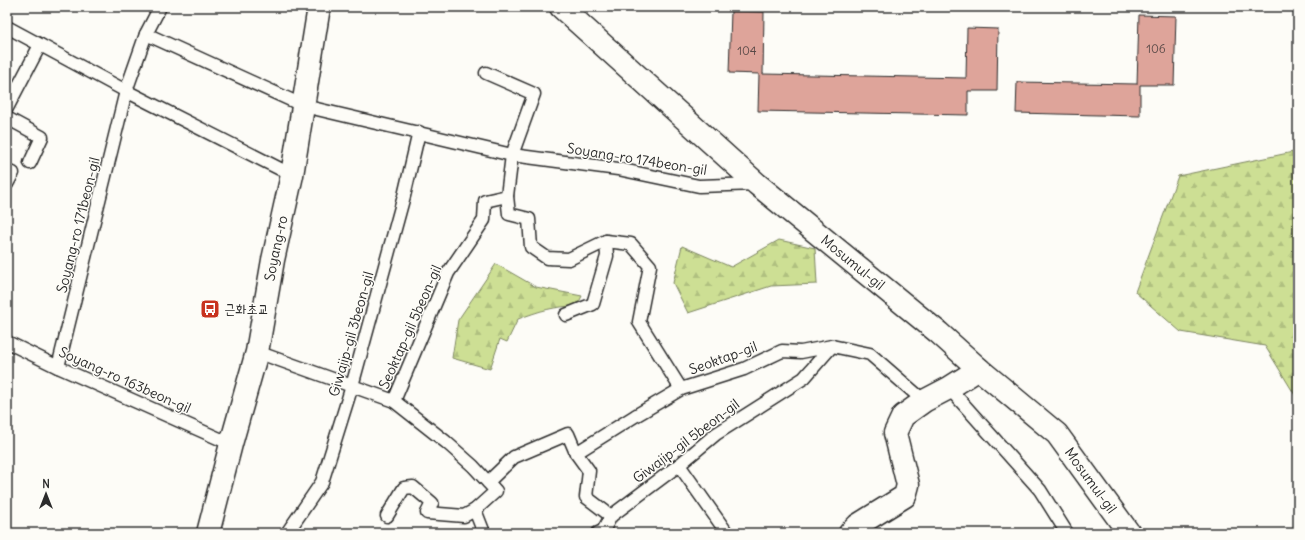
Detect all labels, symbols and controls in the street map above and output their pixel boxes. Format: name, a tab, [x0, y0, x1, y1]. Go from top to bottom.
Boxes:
house number: 106	[1146, 41, 1166, 56]
house number: 104	[737, 43, 757, 58]
street label: Soyang-ro 174beon-gil	[566, 139, 708, 179]
street label: Soyang-ro 171beon-gil	[52, 155, 104, 295]
street label: Soyang-ro	[260, 214, 292, 283]
street label: Mosumul-gil	[817, 231, 888, 294]
street label: Seoktap-gil 5beon-gil	[375, 262, 445, 392]
street label: Giwajip-gil 3beon-gil	[325, 269, 377, 399]
bus stop icon: 근화초교	[199, 298, 221, 320]
place label: 근화초교	[224, 300, 269, 318]
street label: Seoktap-gil	[687, 337, 759, 379]
street label: Soyang-ro 163beon-gil	[56, 343, 194, 417]
street label: Giwajip-gil 5beon-gil	[629, 395, 743, 487]
street label: Mosumul-gil	[1061, 444, 1121, 517]
north arrow	[26, 474, 66, 514]
text: N	[42, 477, 50, 491]

